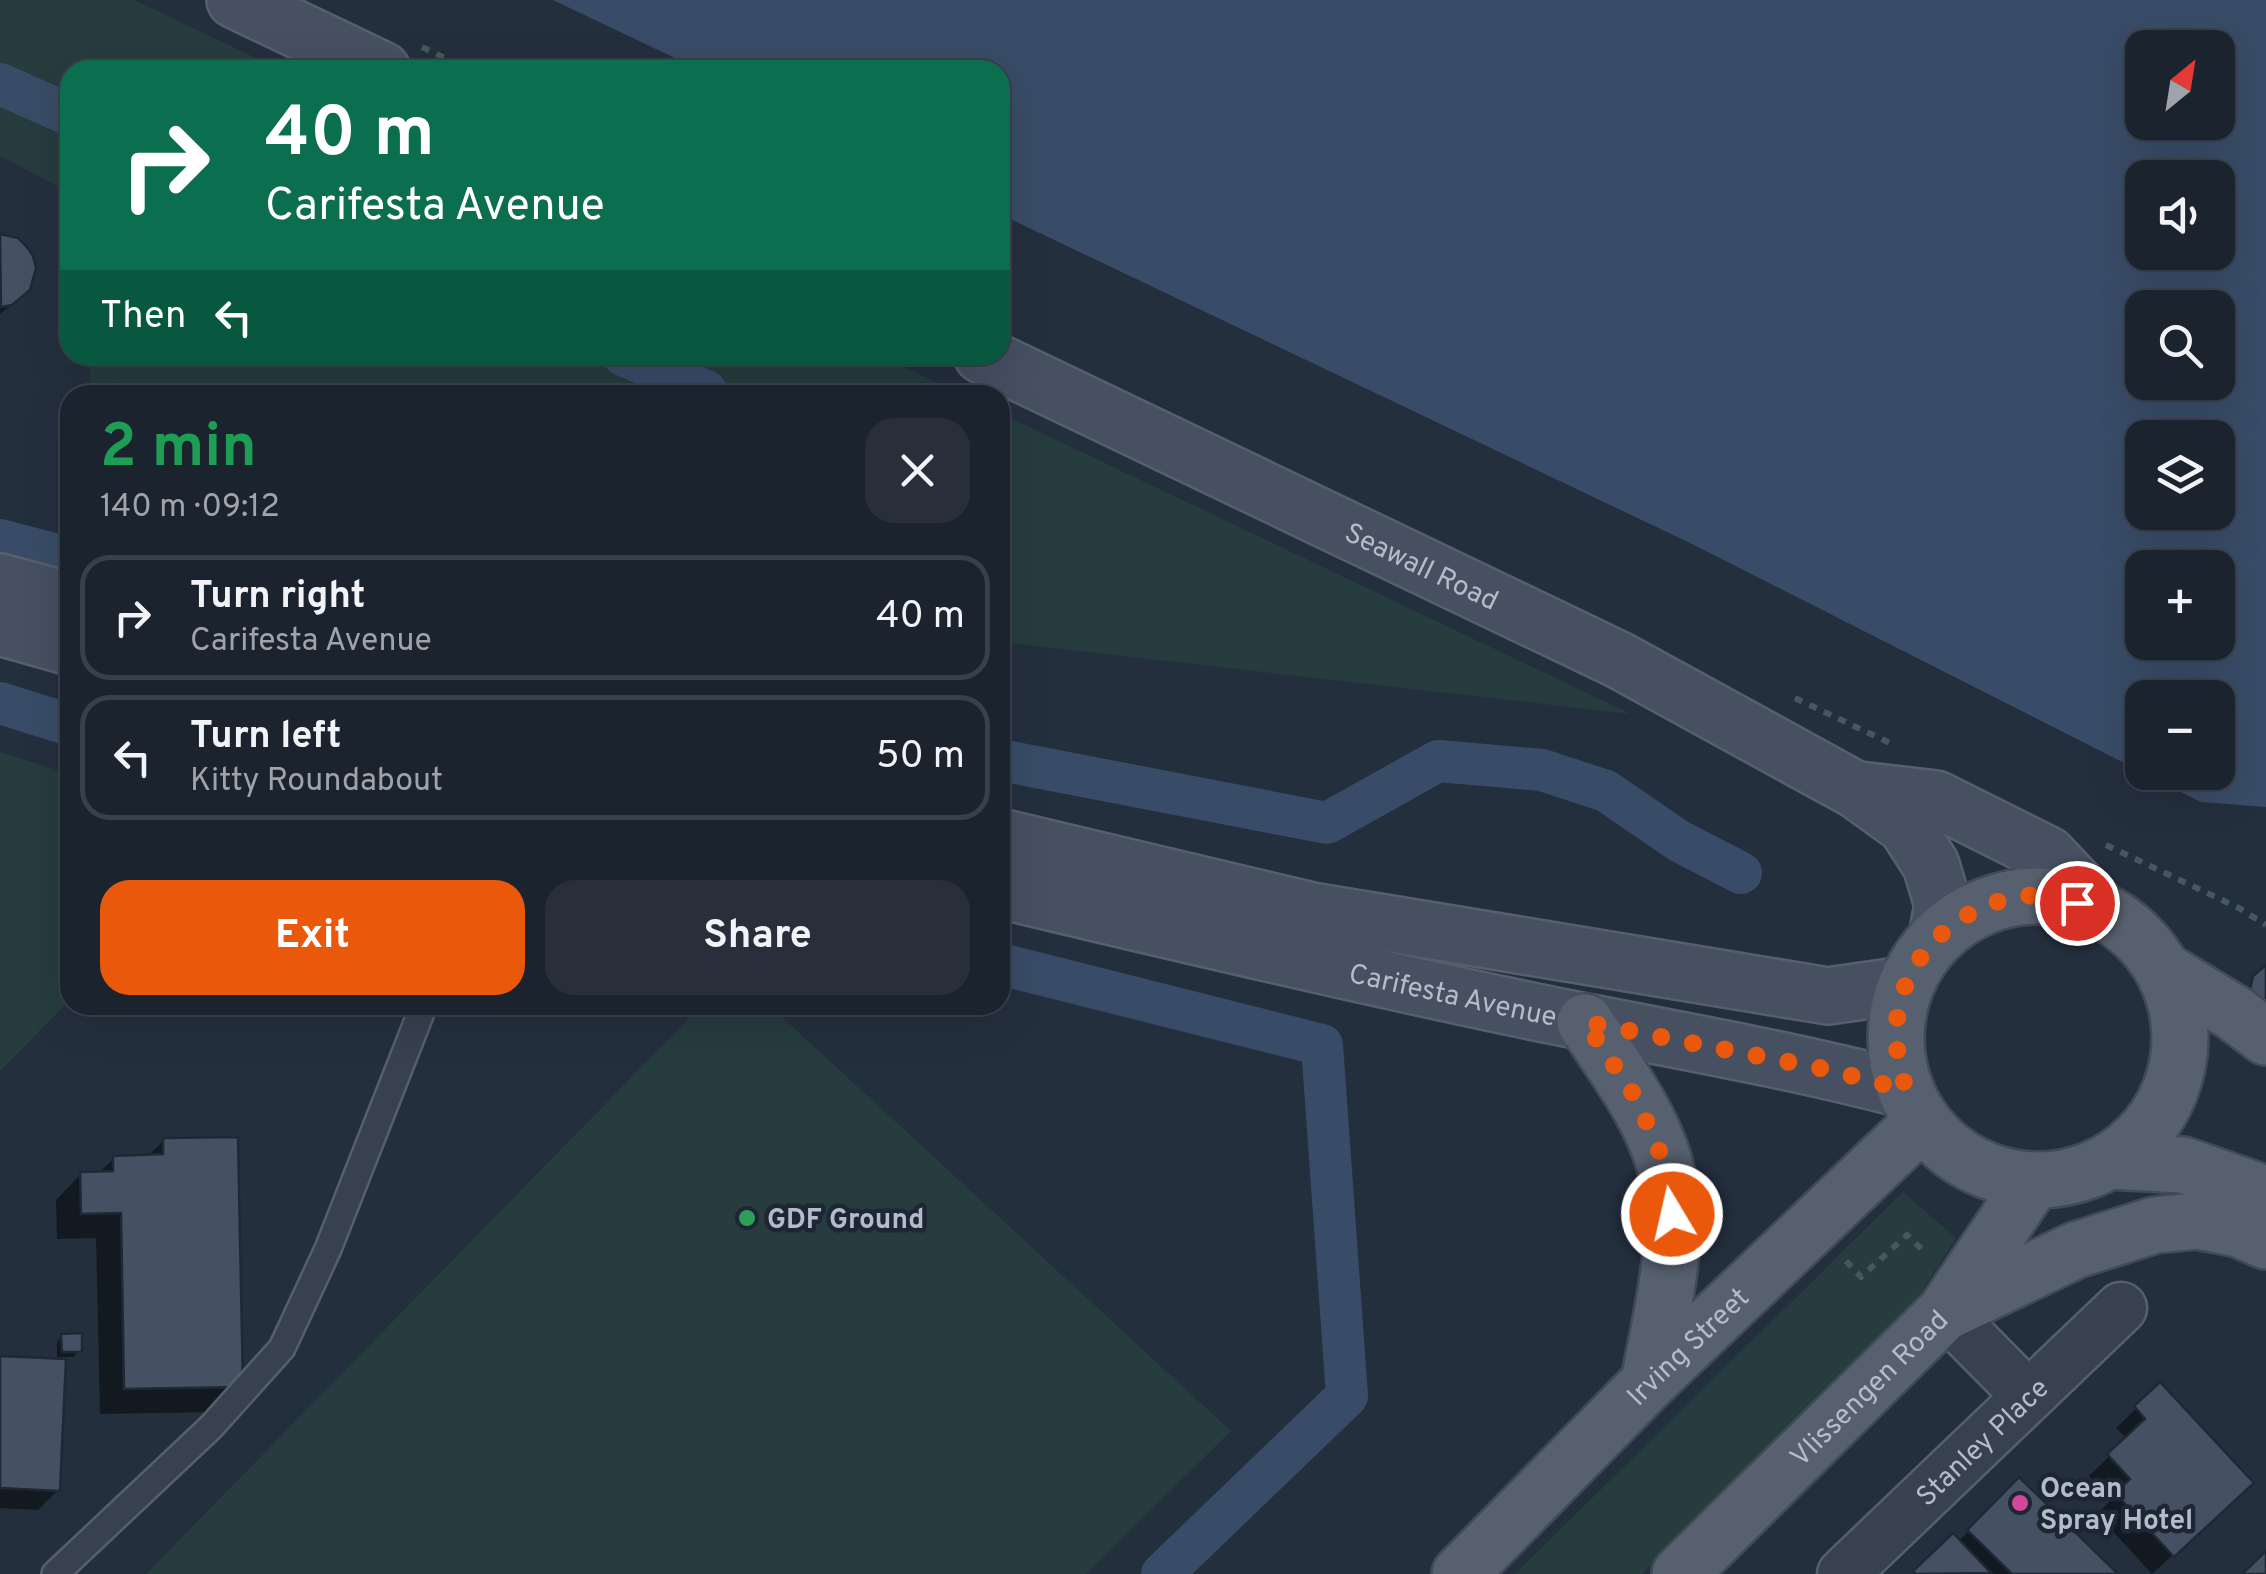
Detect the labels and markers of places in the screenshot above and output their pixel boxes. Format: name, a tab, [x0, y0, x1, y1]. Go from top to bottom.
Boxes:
pin	[2035, 861, 2120, 946]
place label: GDF Ground	[767, 1203, 924, 1239]
marker: GDF Ground	[736, 1207, 758, 1229]
place label: Ocean Spray Hotel	[2040, 1472, 2193, 1540]
marker: Ocean Spray Hotel	[2009, 1492, 2031, 1514]

